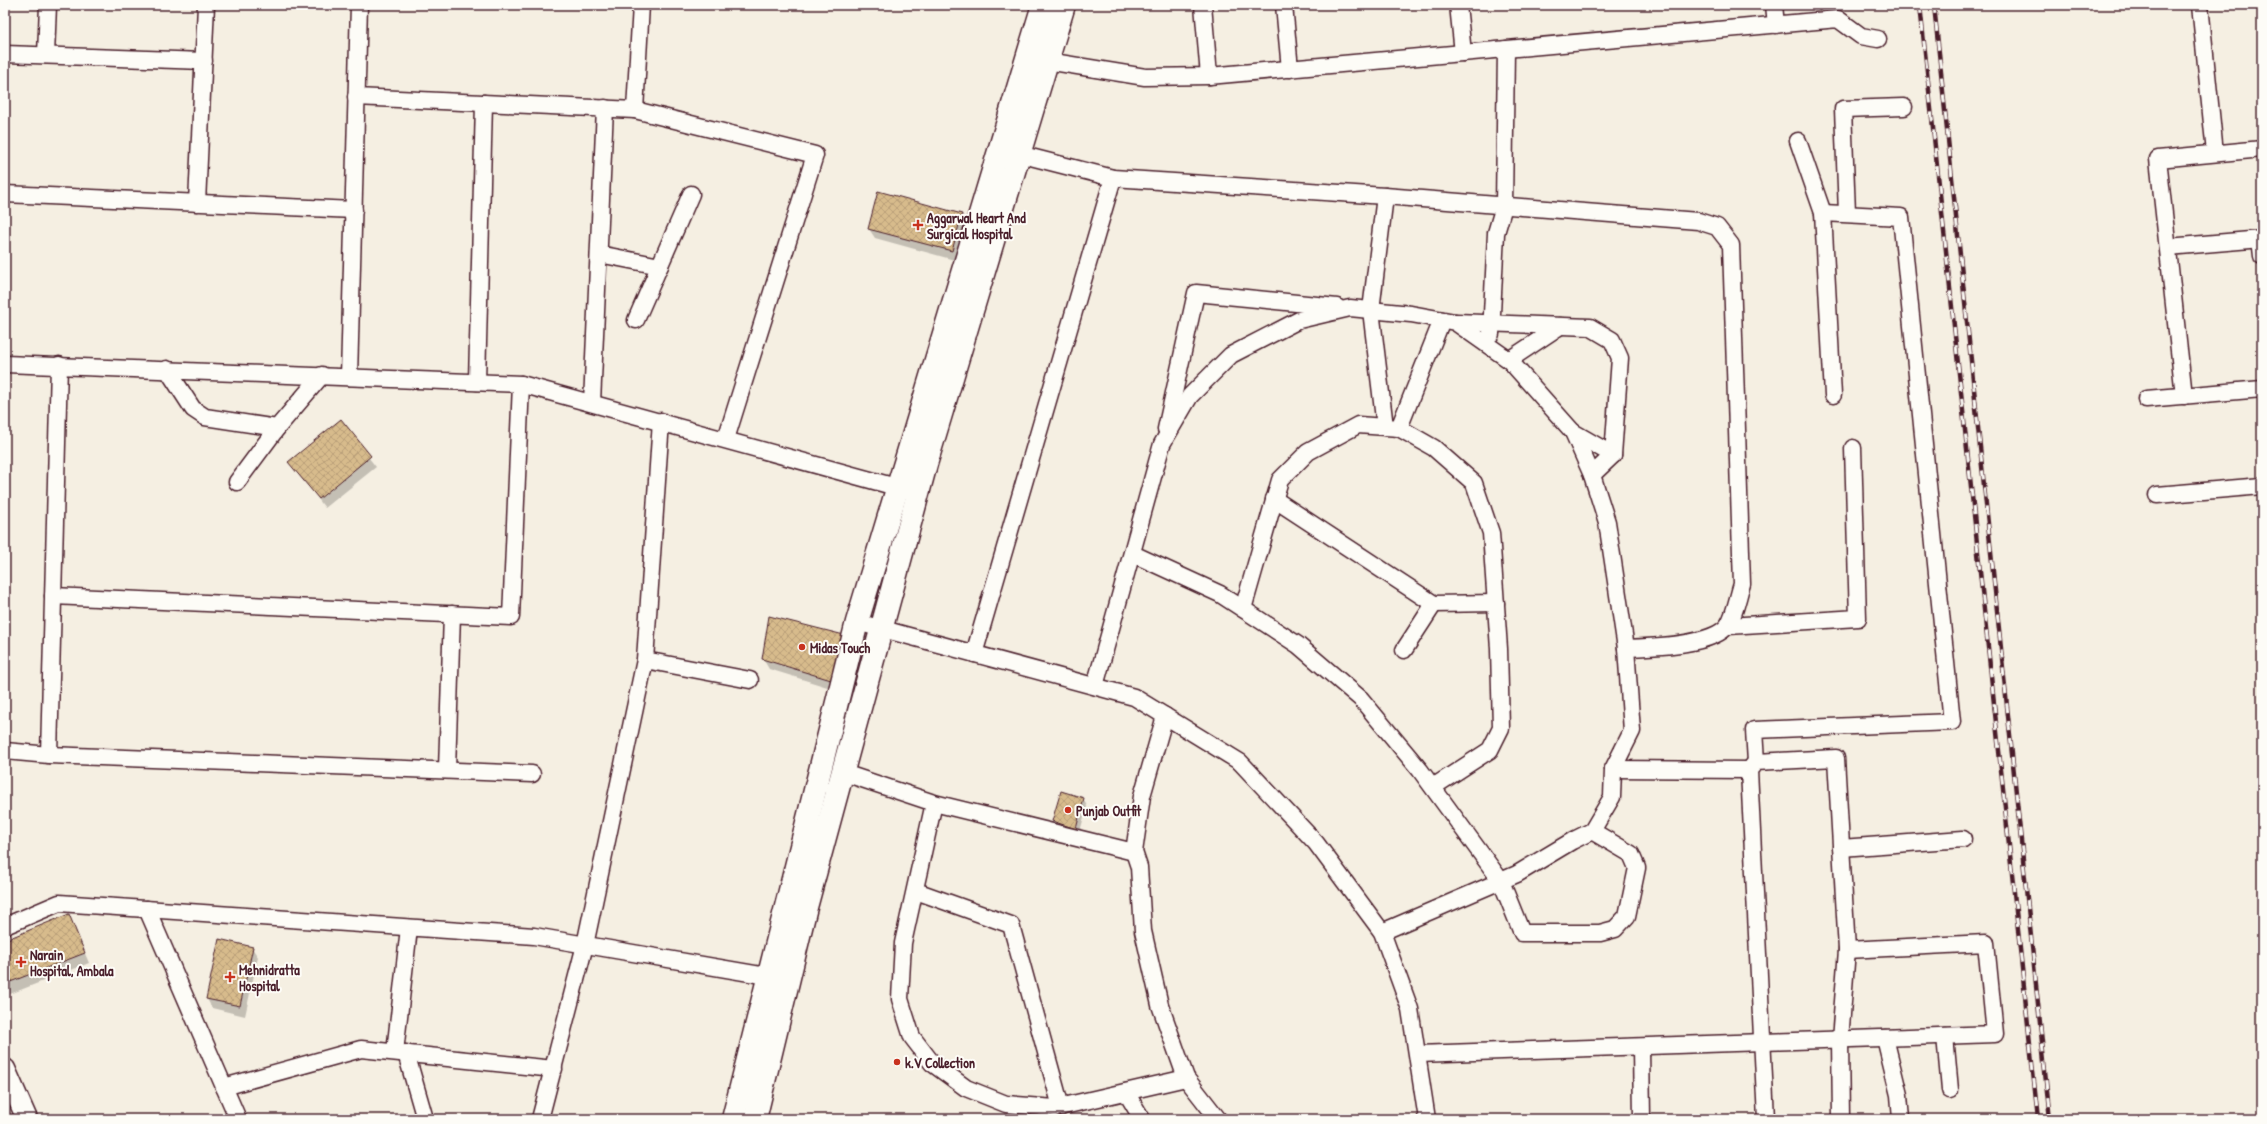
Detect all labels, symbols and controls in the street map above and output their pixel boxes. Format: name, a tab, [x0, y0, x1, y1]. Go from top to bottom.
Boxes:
place label: Aggarwal Heart And Surgical Hospital	[927, 208, 1026, 245]
marker: Aggarwal Heart And Surgical Hospital	[912, 219, 924, 231]
place label: Midas Touch	[810, 638, 870, 657]
marker: Midas Touch	[797, 642, 807, 652]
place label: Punjab Outfit	[1076, 801, 1142, 821]
marker: Punjab Outfit	[1063, 805, 1073, 815]
place label: Narain Hospital, Ambala	[30, 945, 114, 982]
marker: Narain Hospital, Ambala	[15, 956, 27, 968]
place label: Mehnidratta Hospital	[239, 960, 300, 997]
marker: Mehnidratta Hospital	[224, 971, 236, 983]
place label: k.V Collection	[905, 1053, 975, 1072]
marker: k.V Collection	[892, 1057, 902, 1067]

